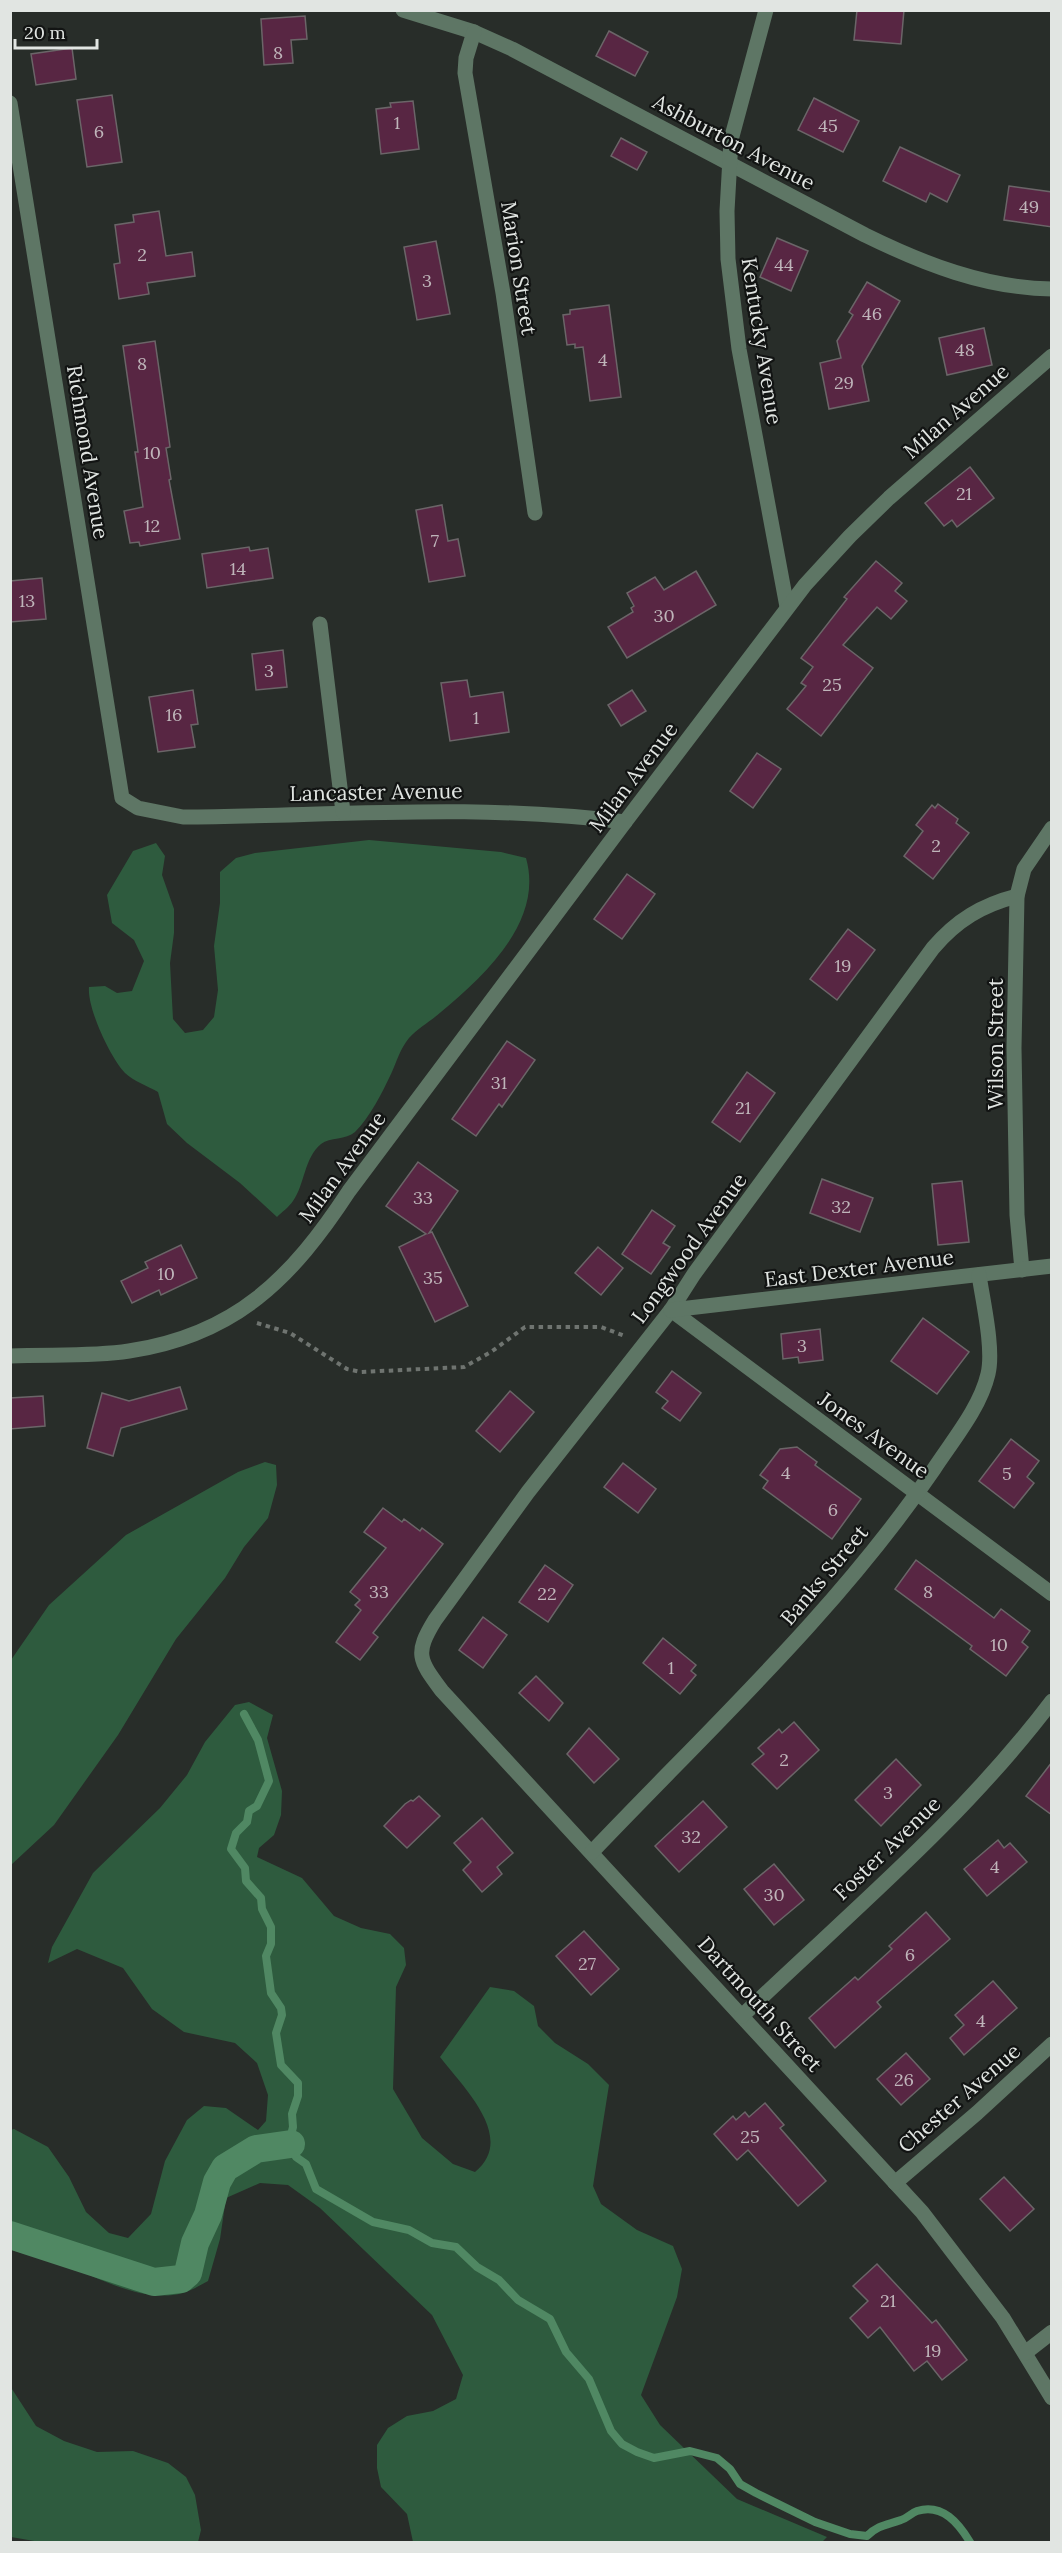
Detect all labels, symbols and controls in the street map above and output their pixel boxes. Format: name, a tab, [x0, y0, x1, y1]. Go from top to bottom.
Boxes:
scale bar	[15, 12, 98, 50]
text: 20 m	[24, 21, 66, 44]
house number: 8	[273, 41, 283, 64]
street label: Ashburton Avenue	[648, 87, 820, 196]
house number: 1	[394, 111, 400, 134]
house number: 45	[818, 114, 838, 137]
house number: 6	[94, 120, 104, 143]
house number: 49	[1019, 195, 1039, 218]
street label: Marion Street	[495, 199, 543, 338]
house number: 2	[137, 243, 147, 266]
house number: 44	[774, 253, 794, 276]
street label: Kentucky Avenue	[735, 255, 789, 427]
house number: 3	[422, 269, 432, 292]
house number: 46	[862, 302, 882, 325]
house number: 48	[955, 338, 975, 361]
house number: 4	[598, 348, 608, 371]
house number: 8	[137, 352, 147, 375]
street label: Milan Avenue	[898, 358, 1014, 464]
street label: Richmond Avenue	[61, 363, 115, 541]
house number: 29	[834, 371, 854, 394]
house number: 10	[143, 441, 161, 464]
house number: 21	[956, 482, 972, 505]
house number: 12	[144, 514, 160, 537]
house number: 7	[431, 529, 439, 552]
house number: 14	[230, 557, 246, 580]
house number: 13	[19, 589, 35, 612]
house number: 30	[653, 604, 675, 627]
house number: 3	[264, 659, 274, 682]
house number: 25	[822, 673, 842, 696]
house number: 16	[166, 703, 182, 726]
house number: 1	[473, 706, 479, 729]
street label: Milan Avenue	[583, 716, 683, 838]
street label: Lancaster Avenue	[289, 777, 463, 807]
house number: 2	[931, 834, 941, 857]
house number: 19	[835, 954, 851, 977]
street label: Wilson Street	[982, 977, 1009, 1110]
house number: 31	[491, 1071, 507, 1094]
house number: 21	[735, 1096, 751, 1119]
street label: Milan Avenue	[292, 1106, 392, 1228]
street label: Longwood Avenue	[625, 1167, 753, 1329]
house number: 33	[413, 1186, 433, 1209]
house number: 32	[831, 1195, 851, 1218]
street label: East Dexter Avenue	[763, 1243, 955, 1293]
house number: 10	[157, 1262, 175, 1285]
house number: 35	[423, 1266, 443, 1289]
house number: 3	[797, 1334, 807, 1357]
street label: Jones Avenue	[812, 1385, 935, 1484]
house number: 4	[781, 1461, 791, 1484]
house number: 5	[1002, 1462, 1012, 1485]
house number: 6	[828, 1498, 838, 1521]
street label: Banks Street	[774, 1519, 874, 1631]
house number: 33	[369, 1580, 389, 1603]
house number: 8	[923, 1580, 933, 1603]
house number: 22	[537, 1582, 557, 1605]
house number: 10	[990, 1633, 1008, 1656]
house number: 1	[668, 1656, 674, 1679]
house number: 2	[779, 1748, 789, 1771]
house number: 3	[883, 1781, 893, 1804]
street label: Foster Avenue	[828, 1790, 946, 1906]
house number: 32	[681, 1825, 701, 1848]
house number: 4	[990, 1855, 1000, 1878]
house number: 30	[763, 1883, 785, 1906]
street label: Dartmouth Street	[692, 1931, 829, 2078]
house number: 6	[905, 1943, 915, 1966]
house number: 27	[578, 1952, 596, 1975]
house number: 4	[976, 2009, 986, 2032]
street label: Chester Avenue	[892, 2037, 1026, 2159]
house number: 26	[894, 2068, 914, 2091]
house number: 25	[740, 2125, 760, 2148]
house number: 21	[880, 2289, 896, 2312]
house number: 19	[925, 2339, 941, 2362]

